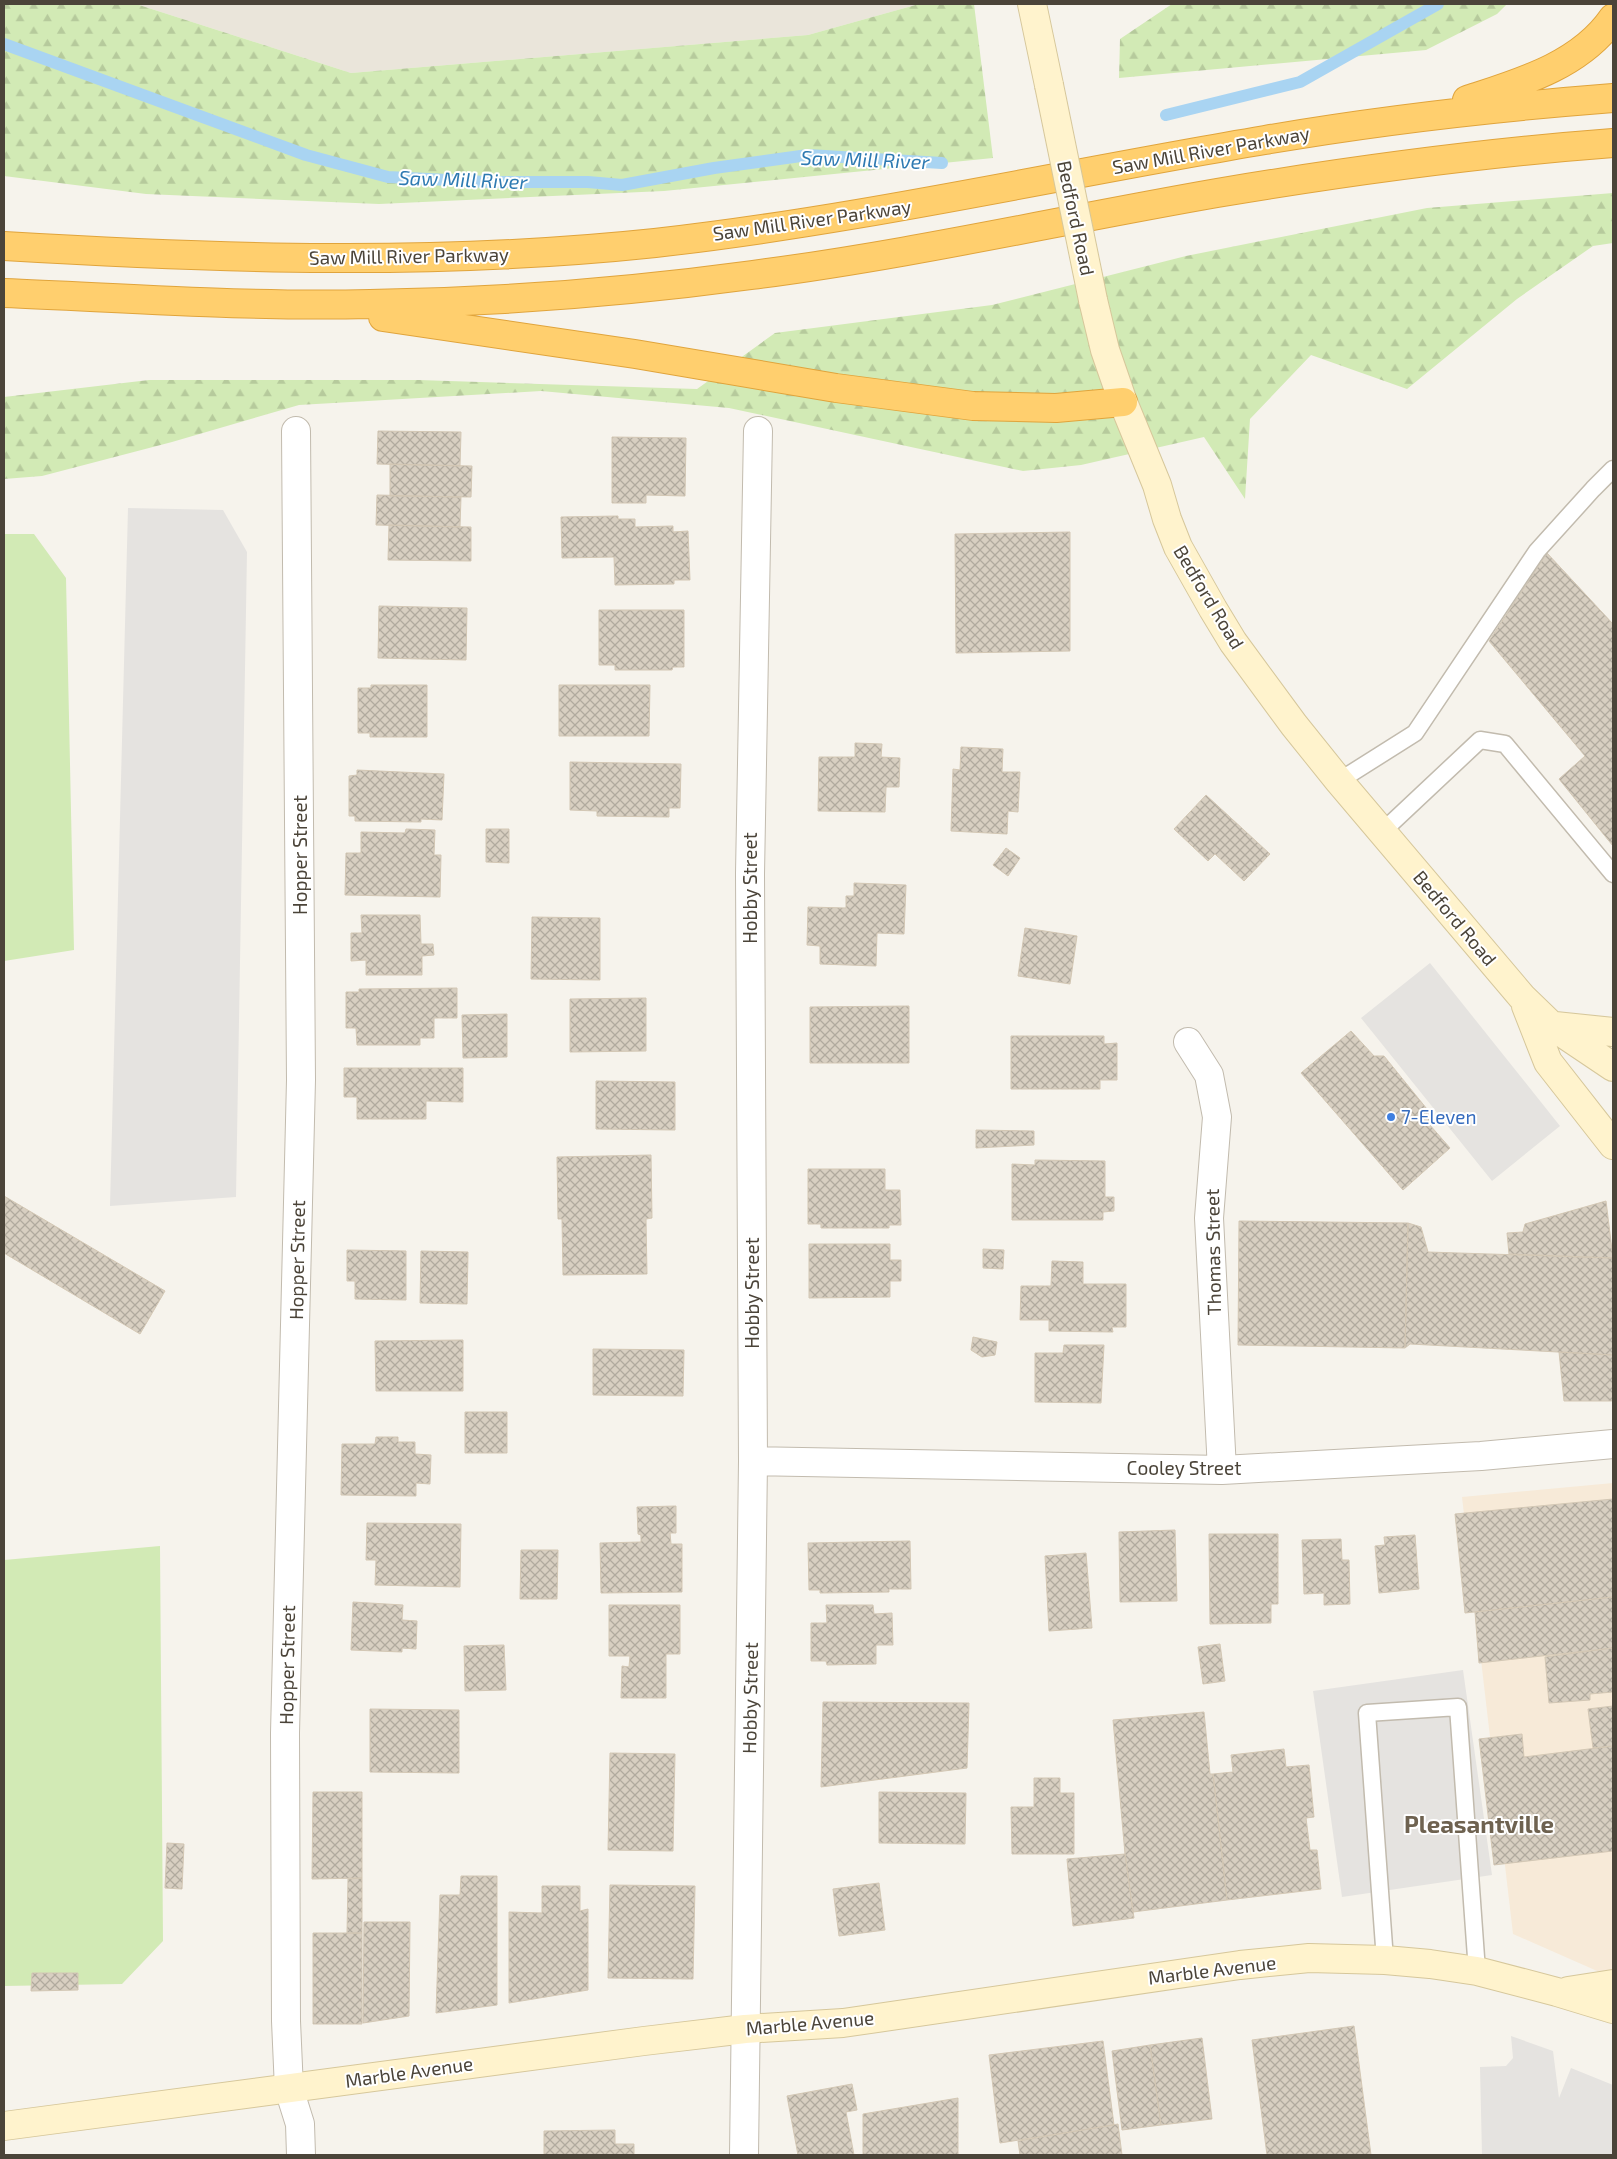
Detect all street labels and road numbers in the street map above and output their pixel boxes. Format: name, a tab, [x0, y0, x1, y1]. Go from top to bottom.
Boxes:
street label: Saw Mill River Parkway	[1110, 121, 1311, 178]
street label: Bedford Road	[1053, 158, 1100, 278]
street label: Saw Mill River Parkway	[711, 194, 913, 245]
street label: Saw Mill River Parkway	[309, 242, 509, 269]
street label: Bedford Road	[1169, 541, 1249, 653]
street label: Hopper Street	[288, 795, 311, 915]
street label: Hobby Street	[738, 832, 761, 944]
street label: Bedford Road	[1409, 865, 1502, 970]
street label: Thomas Street	[1200, 1188, 1225, 1316]
street label: Hopper Street	[284, 1200, 309, 1320]
street label: Hobby Street	[740, 1237, 763, 1349]
street label: Cooley Street	[1127, 1456, 1241, 1479]
street label: Hopper Street	[274, 1605, 299, 1725]
street label: Hobby Street	[737, 1642, 762, 1754]
street label: Marble Avenue	[1147, 1950, 1277, 1989]
street label: Marble Avenue	[745, 2005, 875, 2040]
street label: Marble Avenue	[344, 2051, 474, 2092]

